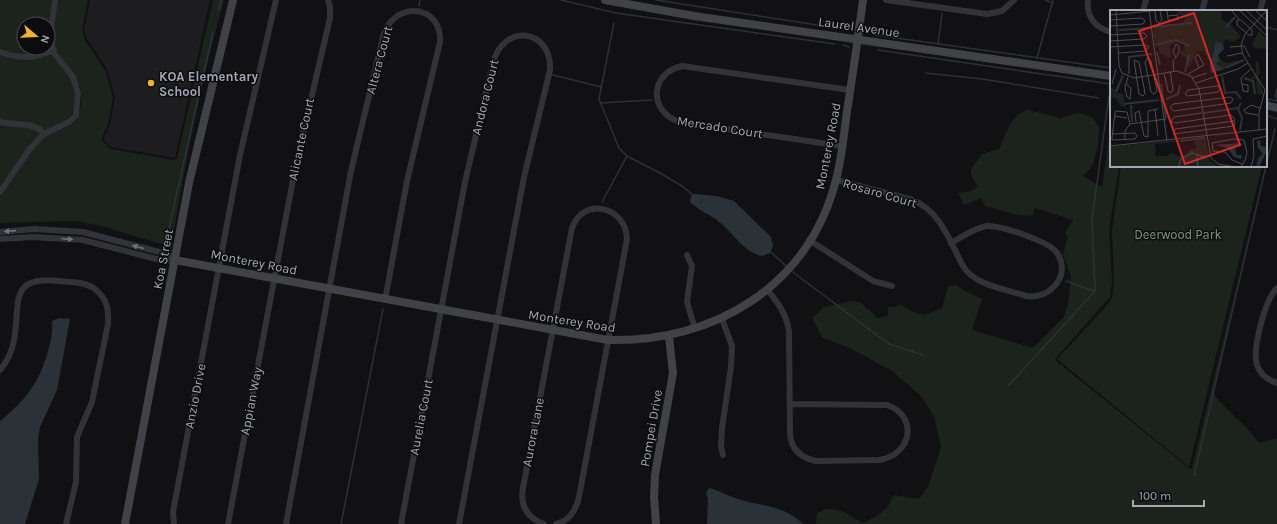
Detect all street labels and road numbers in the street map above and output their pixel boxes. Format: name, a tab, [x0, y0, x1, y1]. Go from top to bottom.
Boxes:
street label: Laurel Avenue	[817, 14, 901, 40]
street label: Altera Court	[363, 24, 395, 96]
street label: Andora Court	[468, 57, 502, 136]
street label: Alicante Court	[285, 96, 317, 182]
street label: Monterey Road	[812, 101, 844, 191]
street label: Mercado Court	[676, 113, 764, 141]
street label: Rosaro Court	[841, 175, 919, 211]
street label: Koa Street	[150, 228, 176, 290]
street label: Monterey Road	[209, 246, 299, 278]
street label: Monterey Road	[527, 307, 617, 335]
street label: Anzio Drive	[181, 362, 209, 430]
street label: Appian Way	[237, 366, 265, 436]
street label: Aurelia Court	[406, 378, 436, 456]
street label: Pompei Drive	[637, 388, 665, 468]
street label: Aurora Lane	[519, 396, 547, 468]

